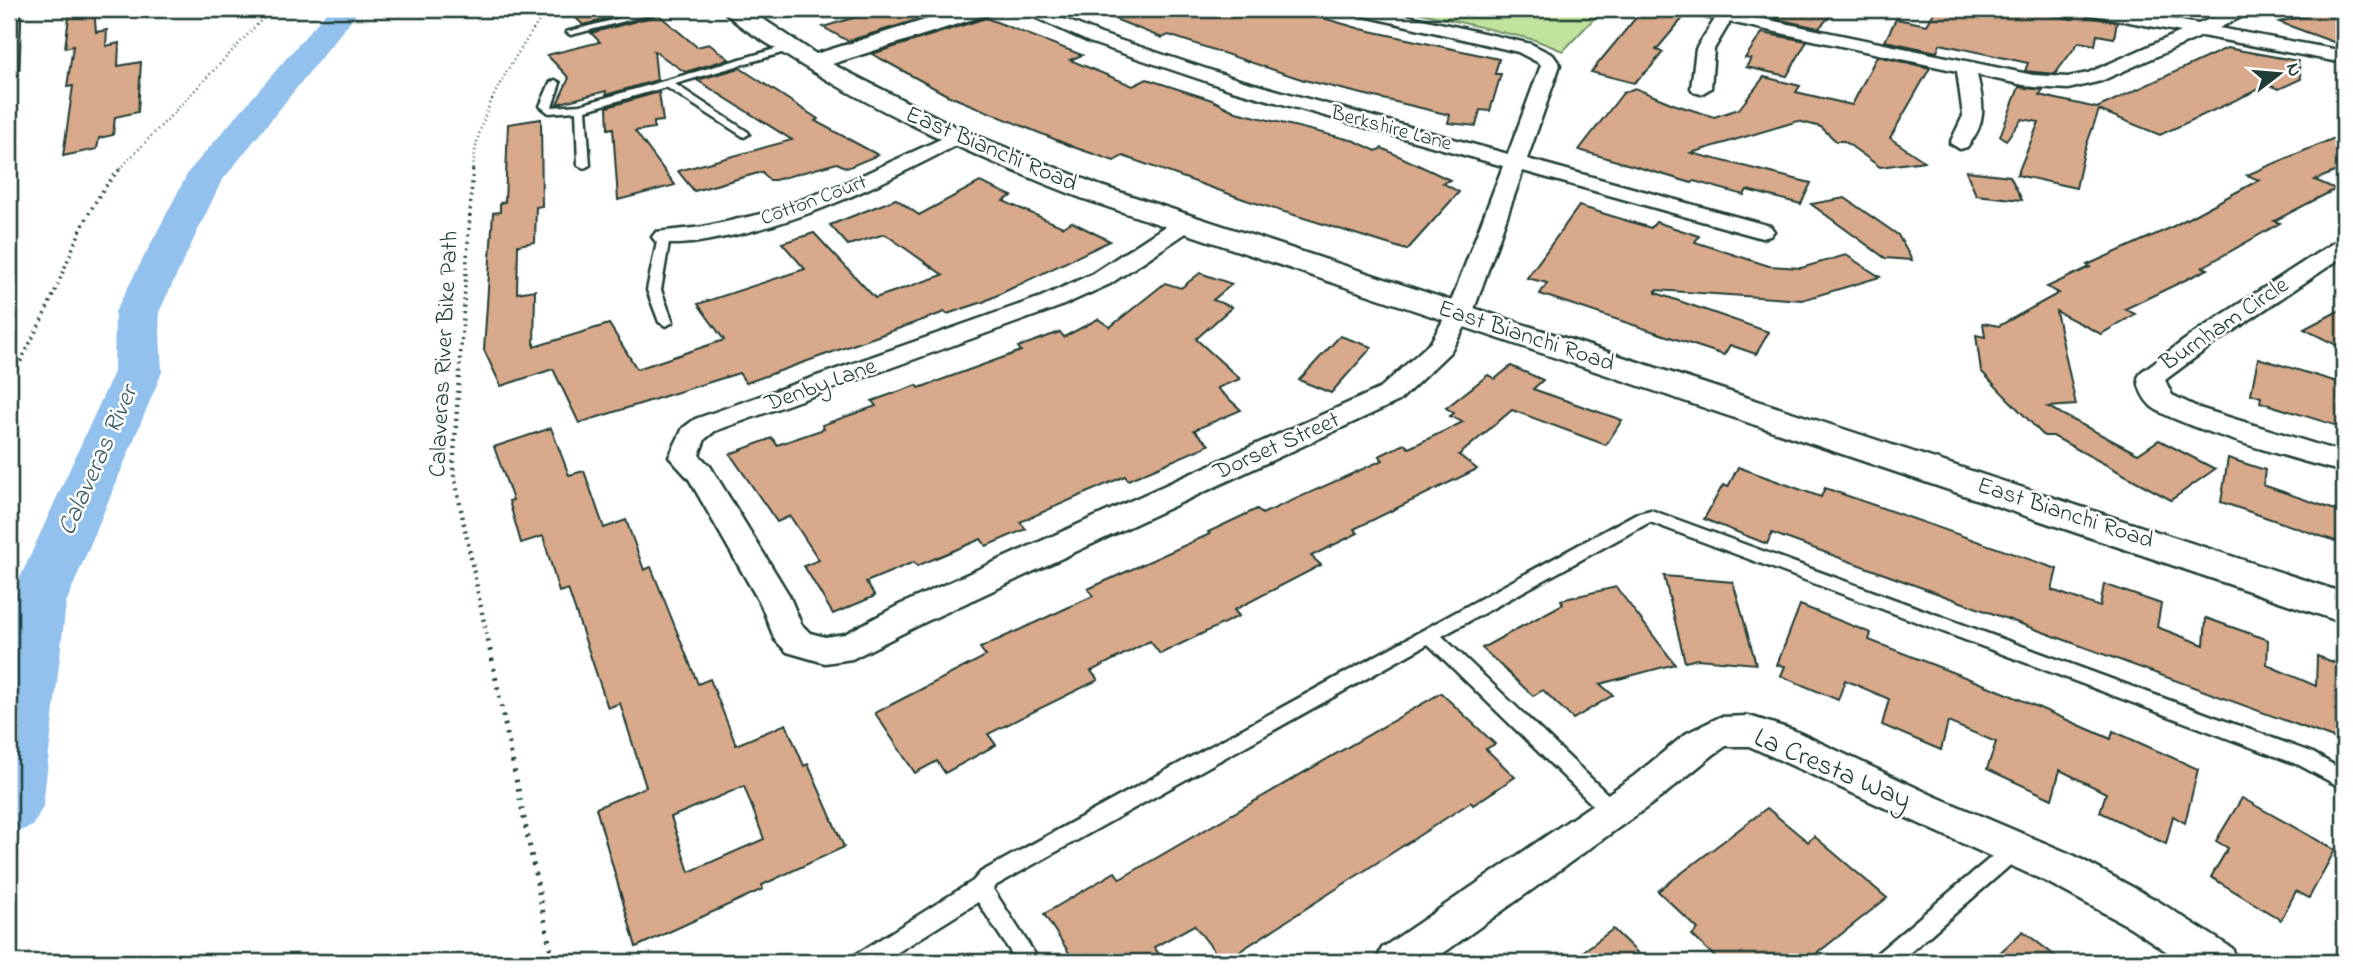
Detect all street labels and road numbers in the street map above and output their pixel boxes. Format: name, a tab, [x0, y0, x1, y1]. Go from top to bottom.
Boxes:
street label: East Bianchi Road	[900, 98, 1083, 202]
street label: Berkshire Lane	[1326, 98, 1455, 160]
street label: Cotton Court	[757, 168, 871, 234]
street label: Calaveras River Bike Path	[421, 230, 469, 478]
street label: Burnham Circle	[2153, 269, 2297, 382]
street label: East Bianchi Road	[1433, 292, 1619, 382]
street label: Denby Lane	[759, 350, 882, 424]
street label: Dorset Street	[1207, 404, 1346, 491]
street label: East Bianchi Road	[1972, 469, 2158, 559]
street label: La Cresta Way	[1747, 718, 1917, 822]

